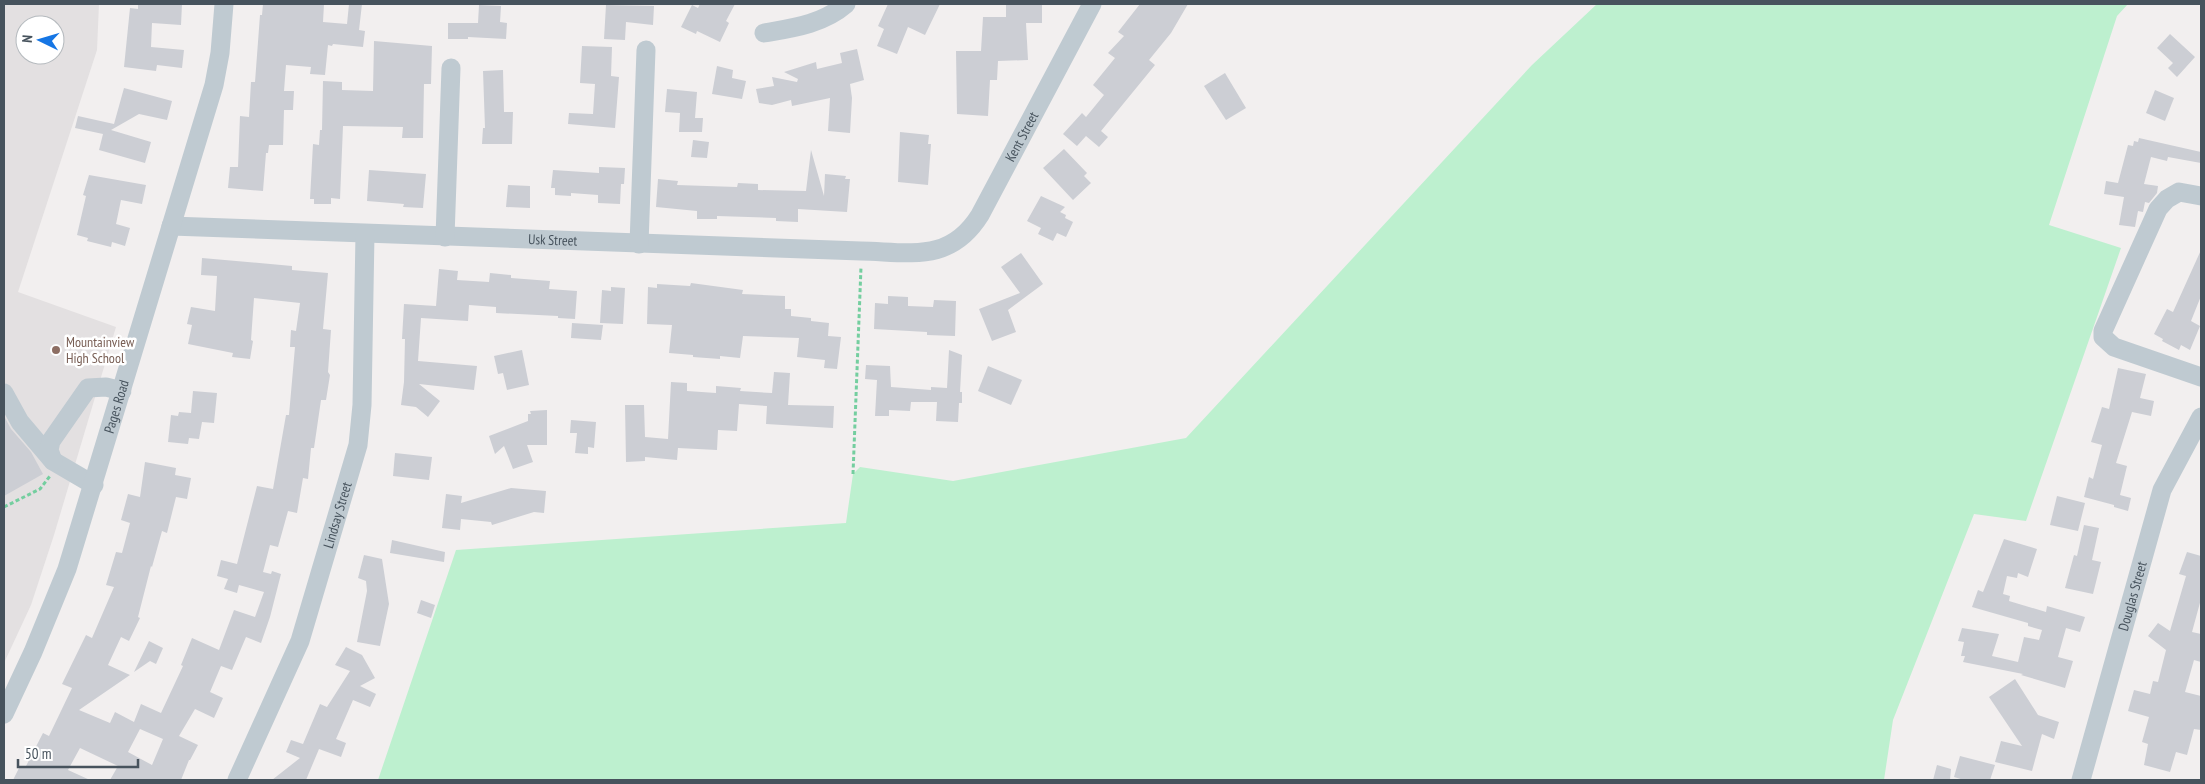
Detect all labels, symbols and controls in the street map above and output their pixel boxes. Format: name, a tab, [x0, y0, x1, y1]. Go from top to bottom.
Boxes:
north arrow	[15, 15, 65, 65]
text: N	[18, 34, 36, 43]
street label: Kent Street	[1001, 108, 1042, 165]
street label: Usk Street	[528, 230, 578, 250]
place label: Mountainview High School	[66, 333, 135, 367]
marker: Mountainview High School	[50, 344, 62, 356]
street label: Pages Road	[100, 378, 133, 435]
street label: Lindsay Street	[319, 480, 356, 550]
street label: Douglas Street	[2114, 559, 2151, 633]
scale bar	[18, 736, 138, 768]
text: 50 m	[25, 744, 51, 763]

